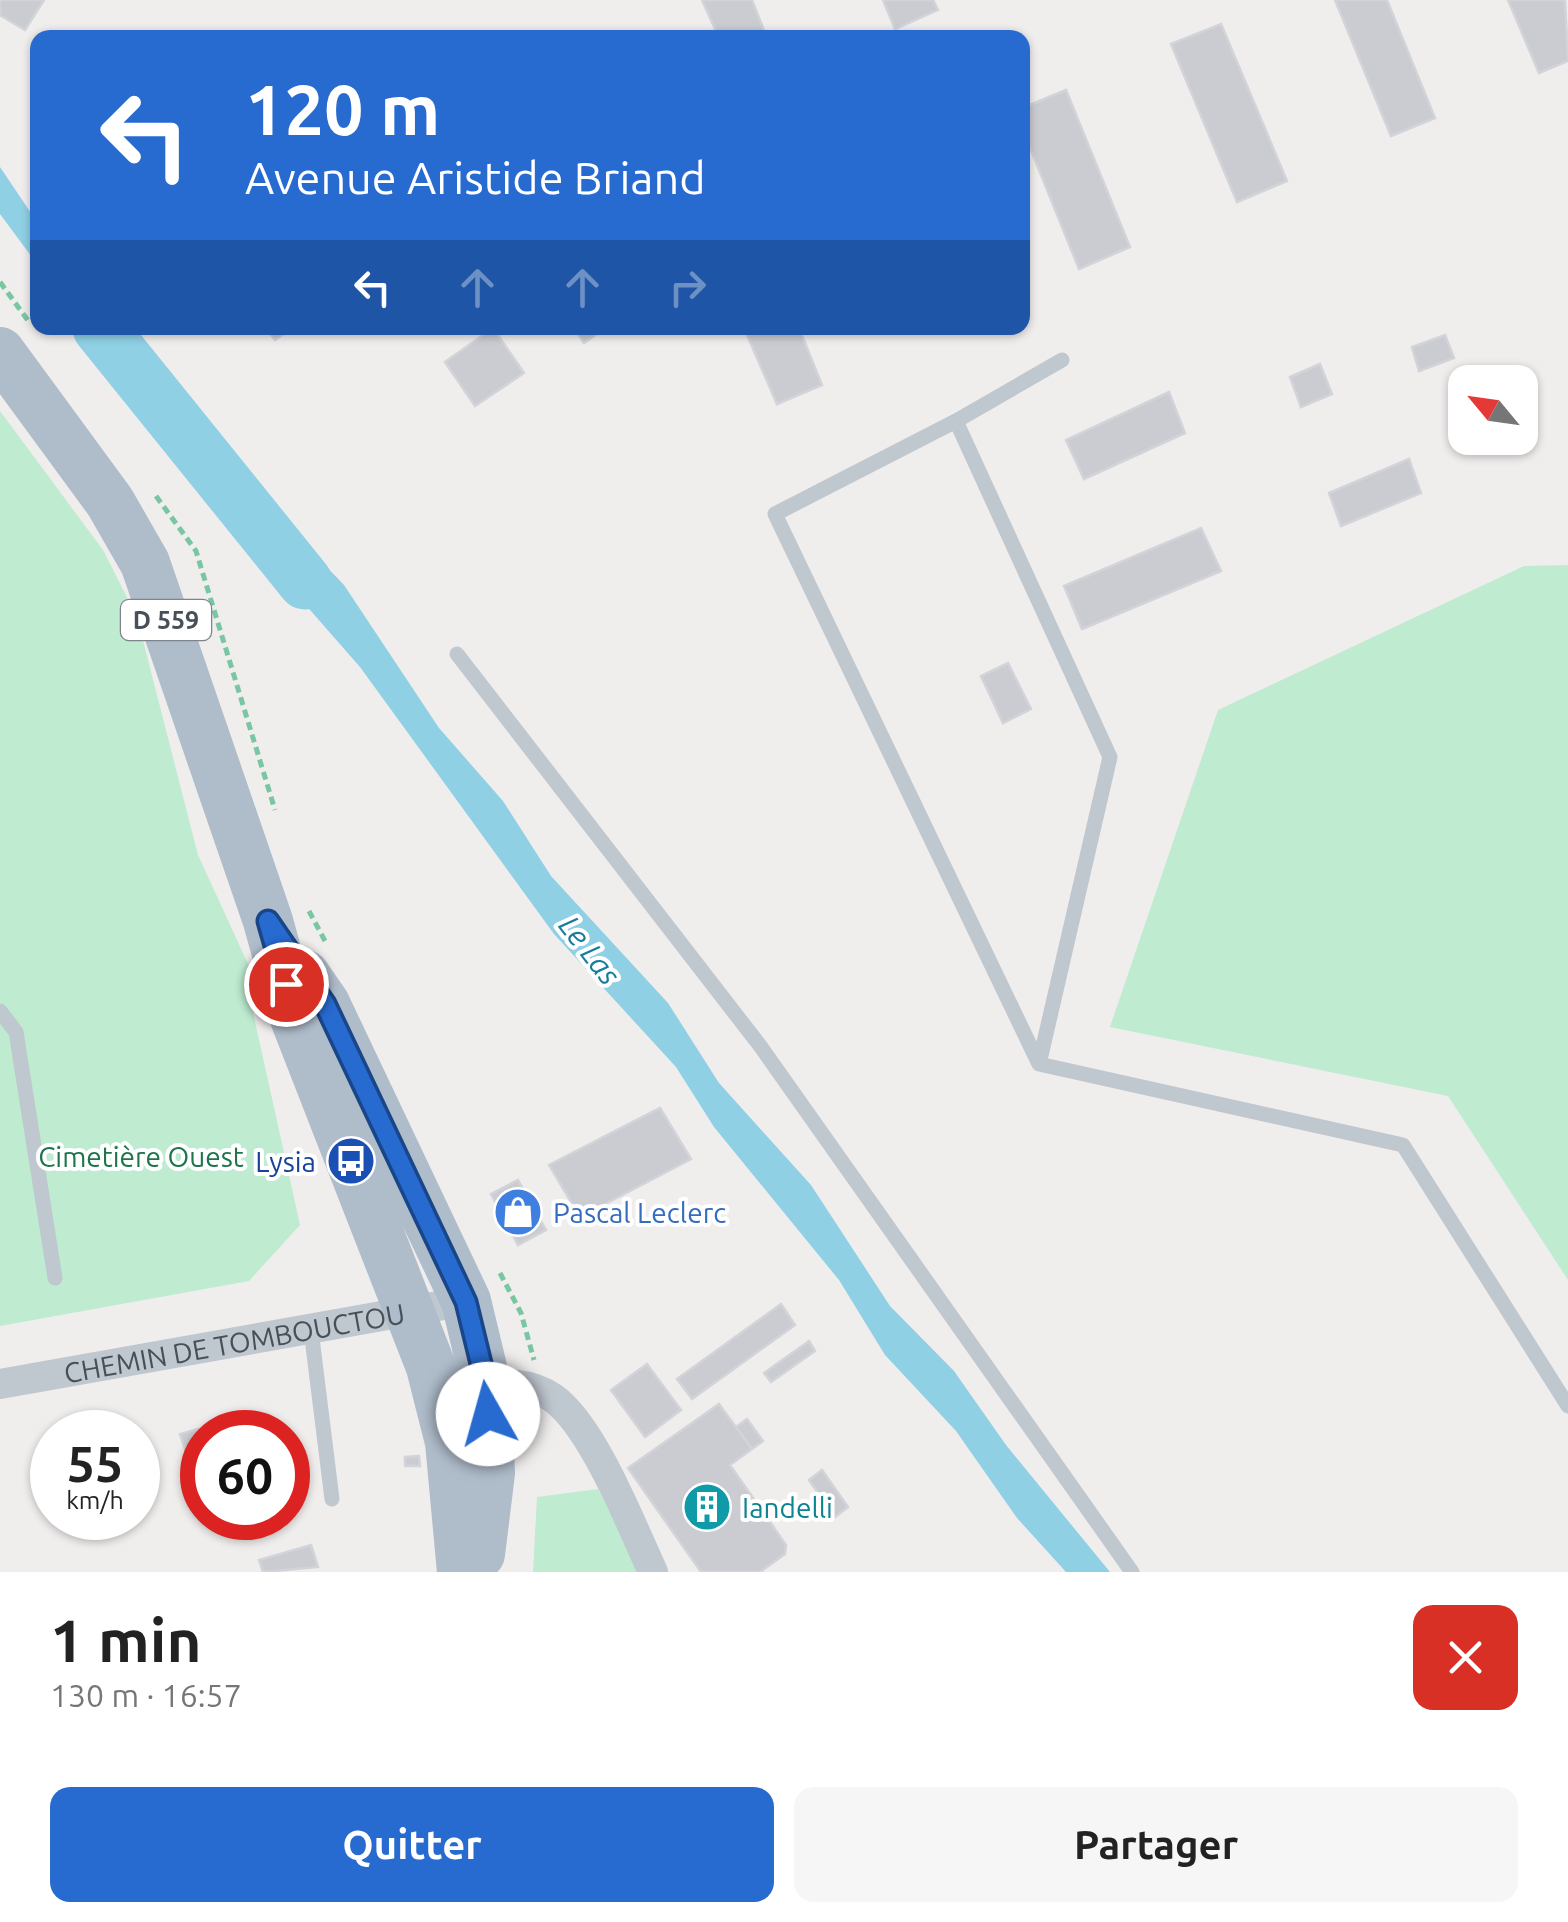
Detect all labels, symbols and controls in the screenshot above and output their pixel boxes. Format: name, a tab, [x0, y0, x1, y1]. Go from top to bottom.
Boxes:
icon: left	[80, 70, 210, 200]
text: 120 m	[245, 70, 440, 148]
text: Avenue Aristide Briand	[245, 152, 706, 203]
icon: left	[345, 260, 400, 315]
icon: ahead	[450, 260, 505, 315]
icon: ahead	[555, 260, 610, 315]
icon: right	[660, 260, 715, 315]
north arrow	[1448, 365, 1538, 455]
map controls	[1448, 365, 1538, 455]
road number: D 559	[121, 600, 211, 640]
water label: Le Las	[553, 909, 628, 992]
pin	[244, 942, 329, 1027]
icon: arrive	[259, 957, 314, 1012]
bus stop icon: Lysia	[325, 1135, 377, 1187]
park label: Cimetière Ouest	[38, 1141, 244, 1172]
place label: Lysia	[255, 1146, 316, 1177]
shop icon: Pascal Leclerc	[492, 1186, 544, 1238]
place label: Pascal Leclerc	[553, 1197, 726, 1228]
street label: CHEMIN DE TOMBOUCTOU	[61, 1297, 407, 1388]
position arrow	[436, 1362, 540, 1466]
speed limit sign: 60	[180, 1410, 310, 1540]
text: 55	[67, 1435, 123, 1491]
building icon: Iandelli	[681, 1481, 733, 1533]
text: km/h	[66, 1486, 124, 1514]
place label: Iandelli	[742, 1492, 833, 1523]
button: close	[1413, 1605, 1518, 1710]
text: 1 min	[50, 1606, 202, 1673]
text: 130 m · 16:57	[50, 1677, 242, 1713]
button: Quitter	[50, 1787, 774, 1902]
button: Partager	[794, 1787, 1518, 1902]

